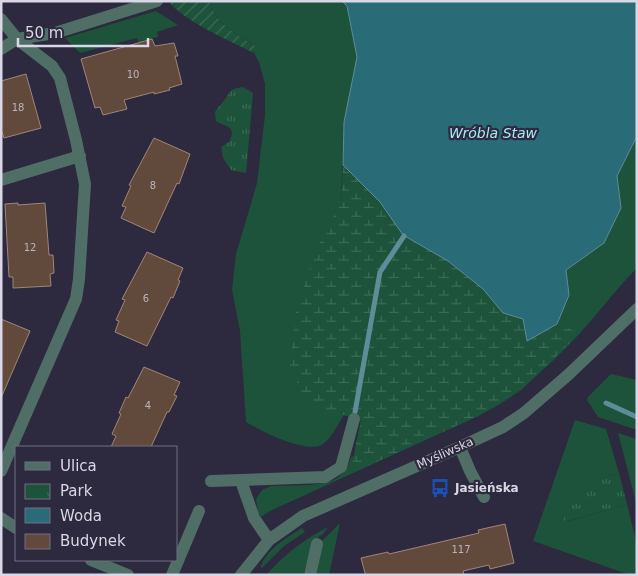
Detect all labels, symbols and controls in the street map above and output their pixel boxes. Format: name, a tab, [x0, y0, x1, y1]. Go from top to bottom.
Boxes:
scale bar	[18, 15, 148, 47]
text: 50 m	[25, 24, 63, 42]
house number: 10	[127, 69, 139, 80]
house number: 18	[12, 102, 24, 113]
water label: Wróbla Staw	[449, 125, 538, 141]
house number: 8	[150, 180, 156, 191]
house number: 12	[24, 242, 36, 253]
house number: 6	[143, 293, 149, 304]
house number: 4	[145, 400, 151, 411]
street label: Myśliwska	[414, 434, 476, 472]
legend	[15, 446, 178, 561]
text: Ulica	[60, 457, 97, 475]
bus stop icon: Jasieńska	[429, 477, 451, 499]
place label: Jasieńska	[454, 481, 519, 495]
text: Park	[60, 482, 93, 500]
text: Woda	[60, 507, 102, 525]
text: Budynek	[60, 532, 126, 550]
house number: 117	[451, 544, 471, 555]

